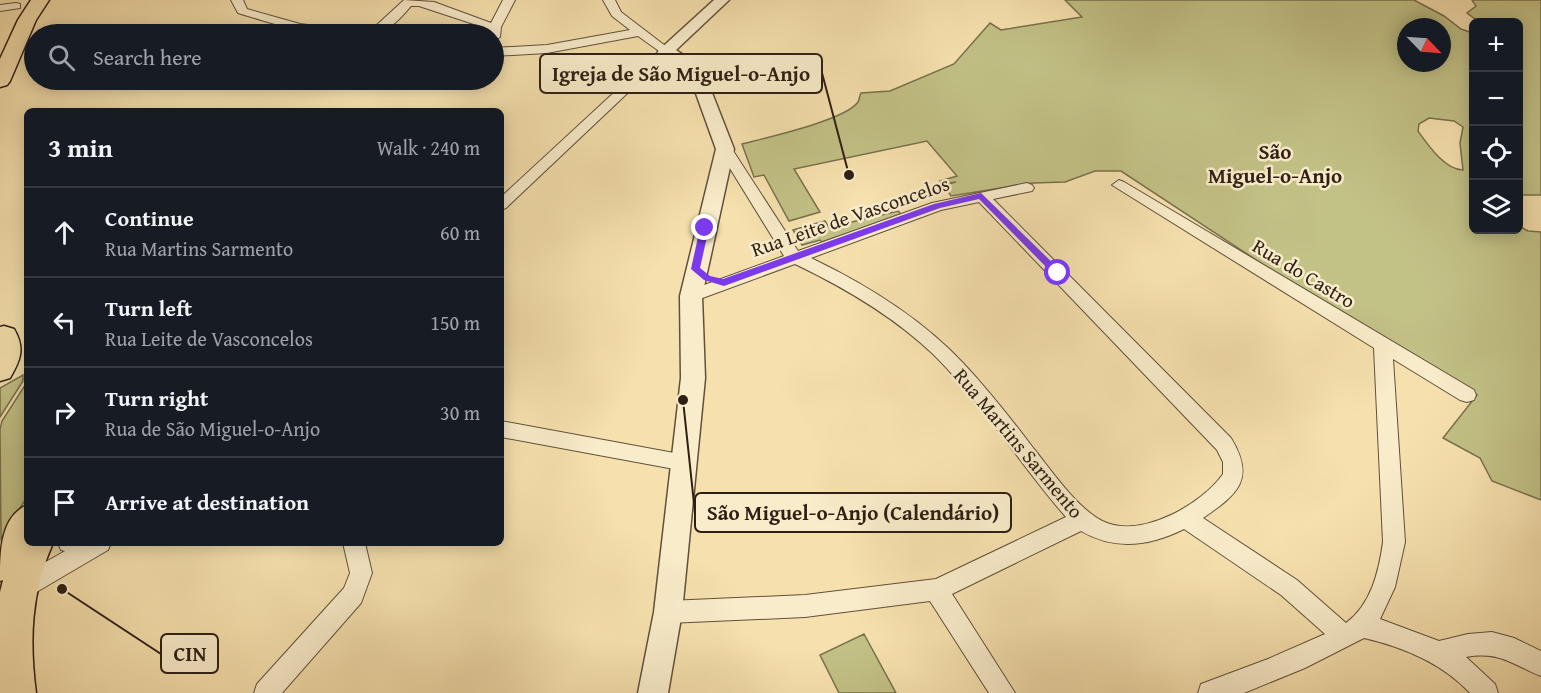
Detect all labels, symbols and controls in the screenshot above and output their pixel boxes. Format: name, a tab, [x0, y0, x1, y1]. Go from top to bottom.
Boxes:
north arrow	[1397, 18, 1451, 72]
map controls	[1469, 18, 1523, 234]
button: +	[1469, 18, 1523, 72]
search box	[24, 24, 504, 90]
icon: search	[45, 41, 78, 74]
text: Search here	[93, 41, 202, 73]
callout: Igreja de São Miguel-o-Anjo	[540, 54, 822, 93]
text: Igreja de São Miguel-o-Anjo	[552, 58, 810, 89]
button: −	[1469, 72, 1523, 126]
button: locate	[1469, 126, 1523, 180]
text: 3 min	[48, 128, 113, 167]
text: Walk · 240 m	[377, 133, 480, 162]
district label: São Miguel-o-Anjo	[1208, 136, 1342, 191]
street label: Rua Leite de Vasconcelos	[747, 168, 953, 264]
button: layers	[1469, 180, 1523, 234]
text: Continue	[105, 202, 194, 234]
route end	[691, 214, 717, 240]
icon: ahead	[48, 216, 81, 249]
text: 60 m	[440, 218, 480, 247]
street label: Rua do Castro	[1247, 231, 1361, 315]
text: Rua Martins Sarmento	[105, 234, 293, 263]
route start	[1044, 259, 1070, 285]
text: Turn left	[105, 292, 192, 324]
icon: left	[48, 306, 81, 339]
text: 150 m	[430, 308, 480, 337]
text: Rua Leite de Vasconcelos	[105, 324, 313, 353]
street label: Rua Martins Sarmento	[947, 362, 1091, 524]
text: Turn right	[105, 382, 208, 414]
icon: right	[48, 396, 81, 429]
text: 30 m	[440, 398, 480, 427]
text: Rua de São Miguel-o-Anjo	[105, 414, 320, 443]
icon: arrive	[48, 486, 81, 519]
text: Arrive at destination	[105, 486, 309, 518]
callout: São Miguel-o-Anjo (Calendário)	[695, 493, 1011, 532]
text: São Miguel-o-Anjo (Calendário)	[707, 497, 999, 528]
callout: CIN	[161, 634, 218, 673]
text: CIN	[174, 638, 207, 669]

